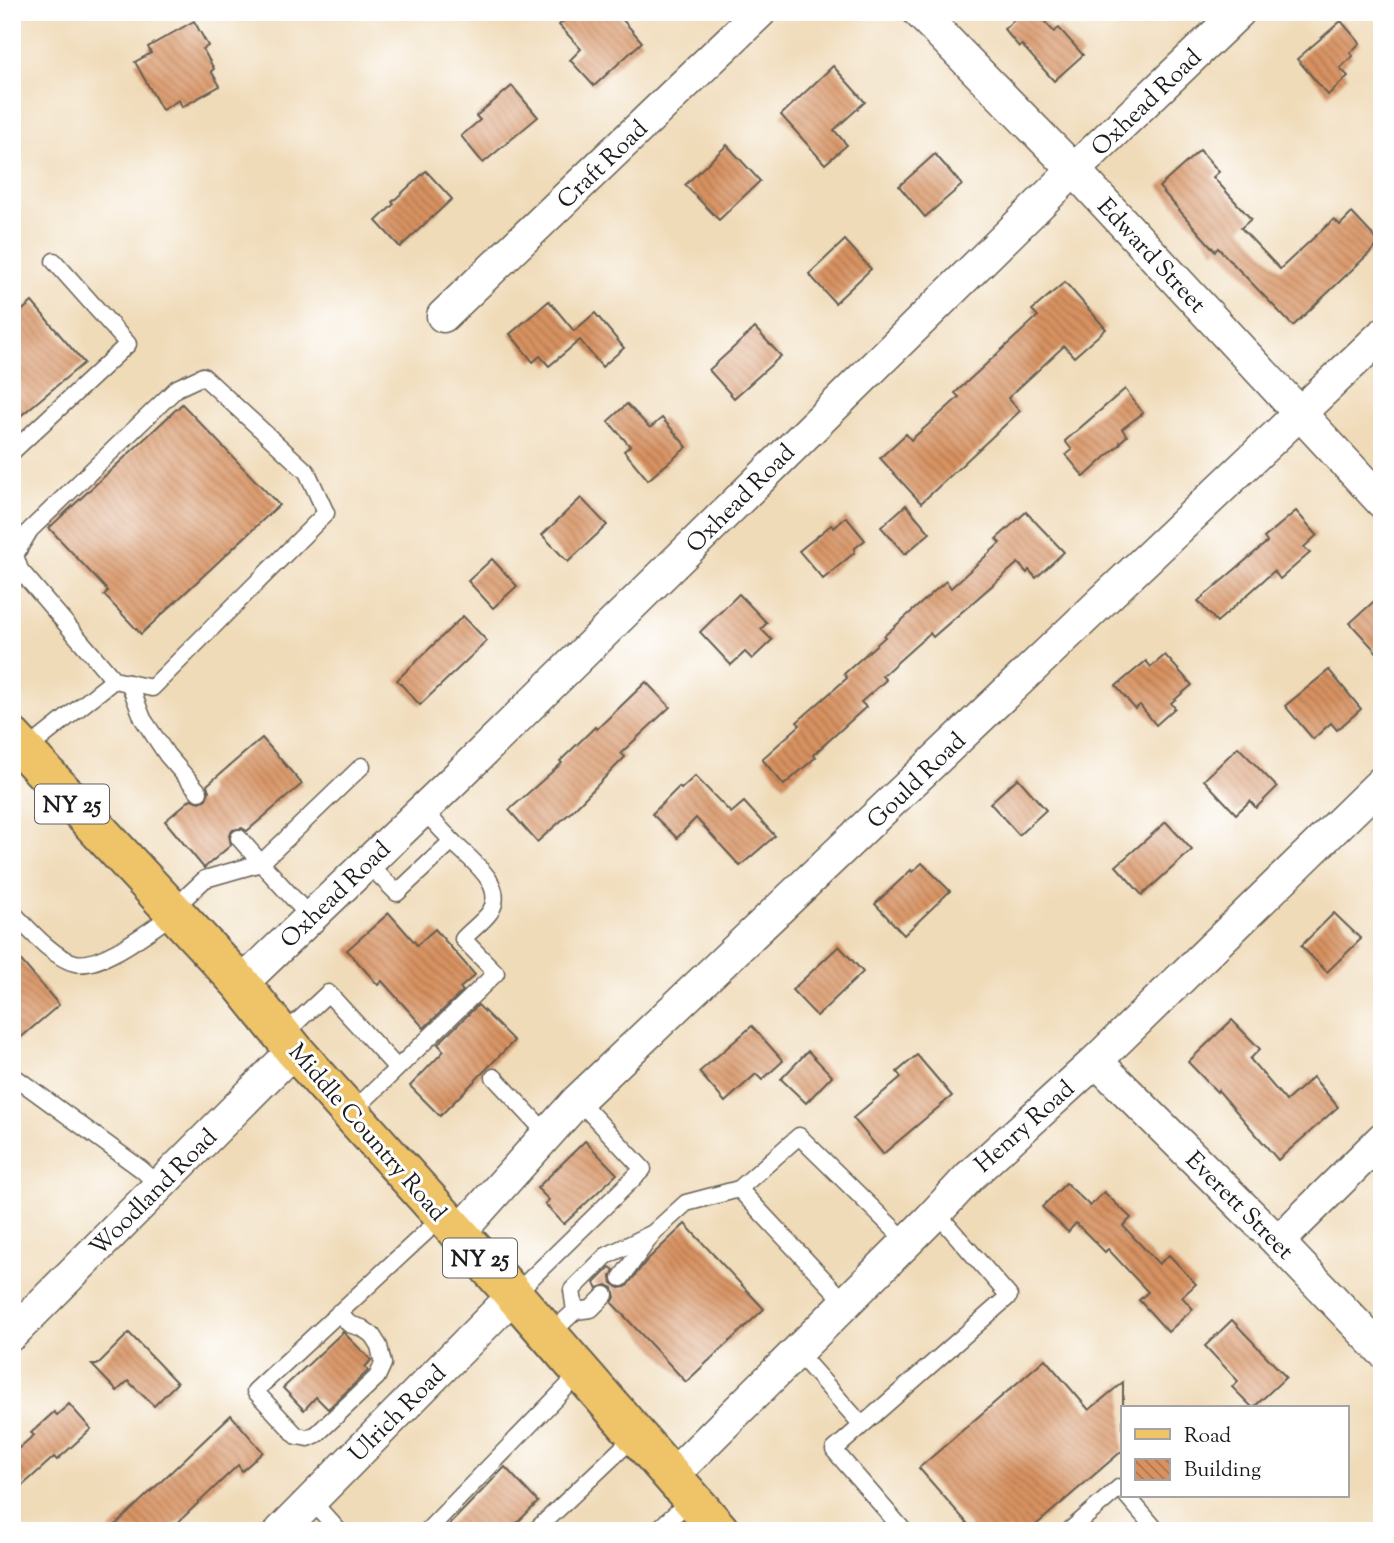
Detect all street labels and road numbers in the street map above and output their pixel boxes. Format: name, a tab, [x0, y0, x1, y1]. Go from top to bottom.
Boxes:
street label: Oxhead Road	[1085, 42, 1211, 165]
street label: Craft Road	[550, 113, 657, 217]
street label: Edward Street	[1088, 191, 1213, 321]
street label: Oxhead Road	[679, 437, 804, 562]
street label: Gould Road	[860, 725, 975, 837]
road number: NY 25	[35, 784, 109, 824]
street label: Oxhead Road	[274, 834, 400, 957]
street label: Middle Country Road	[279, 1037, 454, 1230]
street label: Henry Road	[968, 1073, 1083, 1182]
street label: Woodland Road	[83, 1122, 226, 1265]
street label: Everett Street	[1177, 1145, 1300, 1268]
road number: NY 25	[443, 1238, 517, 1278]
street label: Ulrich Road	[342, 1358, 455, 1471]

